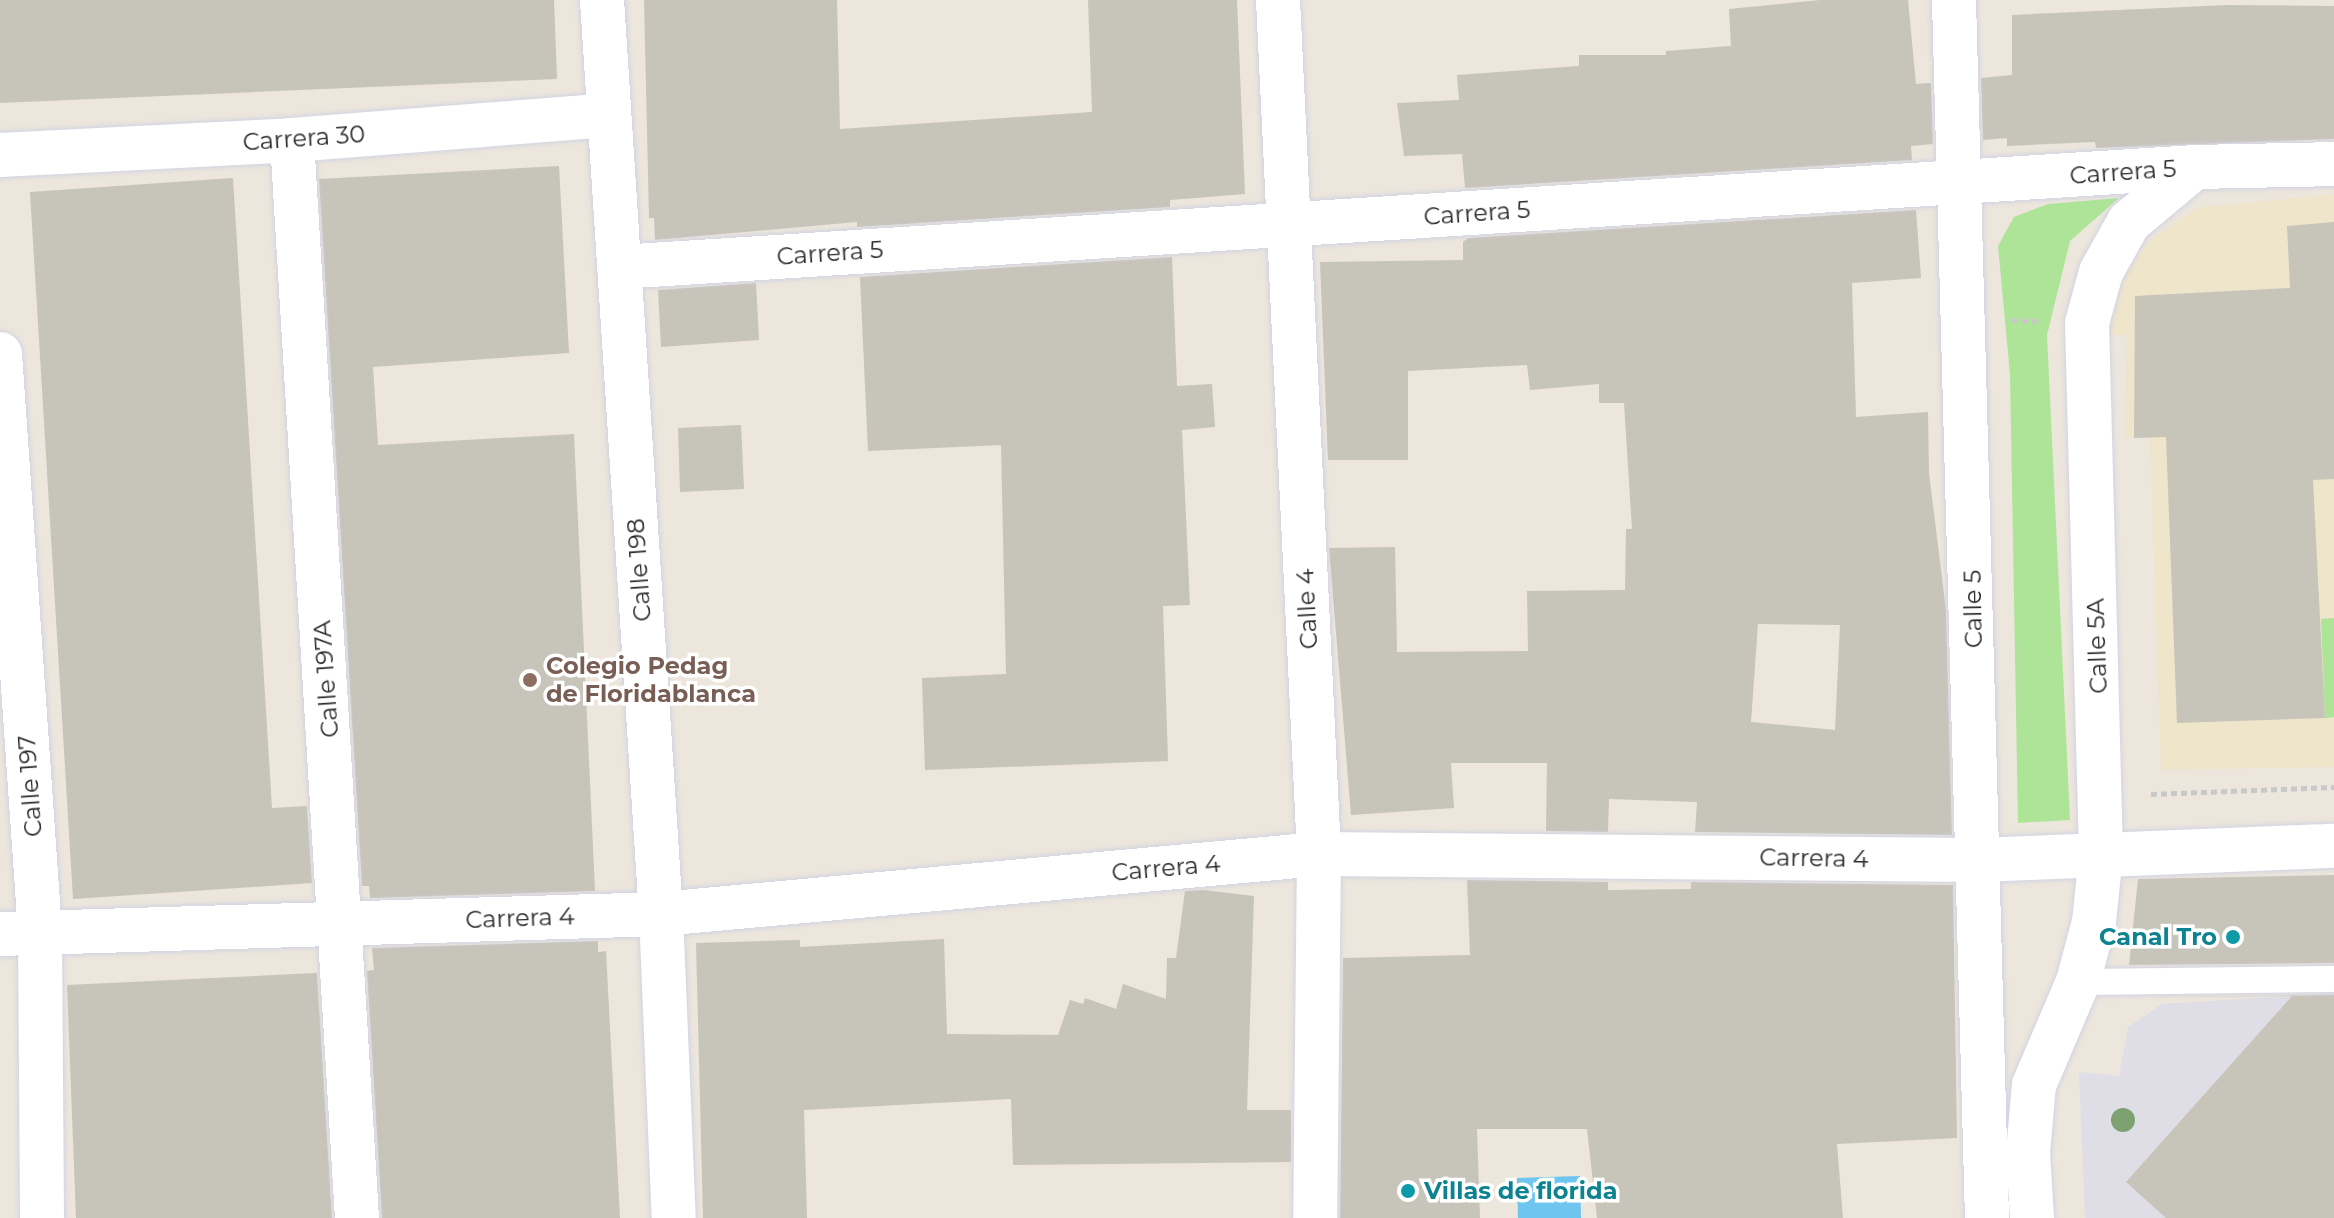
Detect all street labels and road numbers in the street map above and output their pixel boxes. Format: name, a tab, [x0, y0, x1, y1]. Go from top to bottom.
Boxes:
street label: Carrera 30	[242, 119, 366, 157]
street label: Carrera 5	[2069, 154, 2177, 190]
street label: Carrera 5	[1423, 195, 1531, 231]
street label: Carrera 5	[776, 235, 884, 271]
street label: Calle 198	[621, 517, 657, 623]
street label: Calle 4	[1291, 568, 1323, 650]
street label: Calle 5	[1958, 570, 1988, 648]
street label: Calle 5A	[2081, 598, 2113, 694]
street label: Calle 197A	[308, 619, 344, 739]
street label: Calle 197	[12, 734, 48, 838]
street label: Carrera 4	[1759, 843, 1869, 873]
street label: Carrera 4	[1110, 849, 1222, 887]
street label: Carrera 4	[465, 902, 575, 934]

